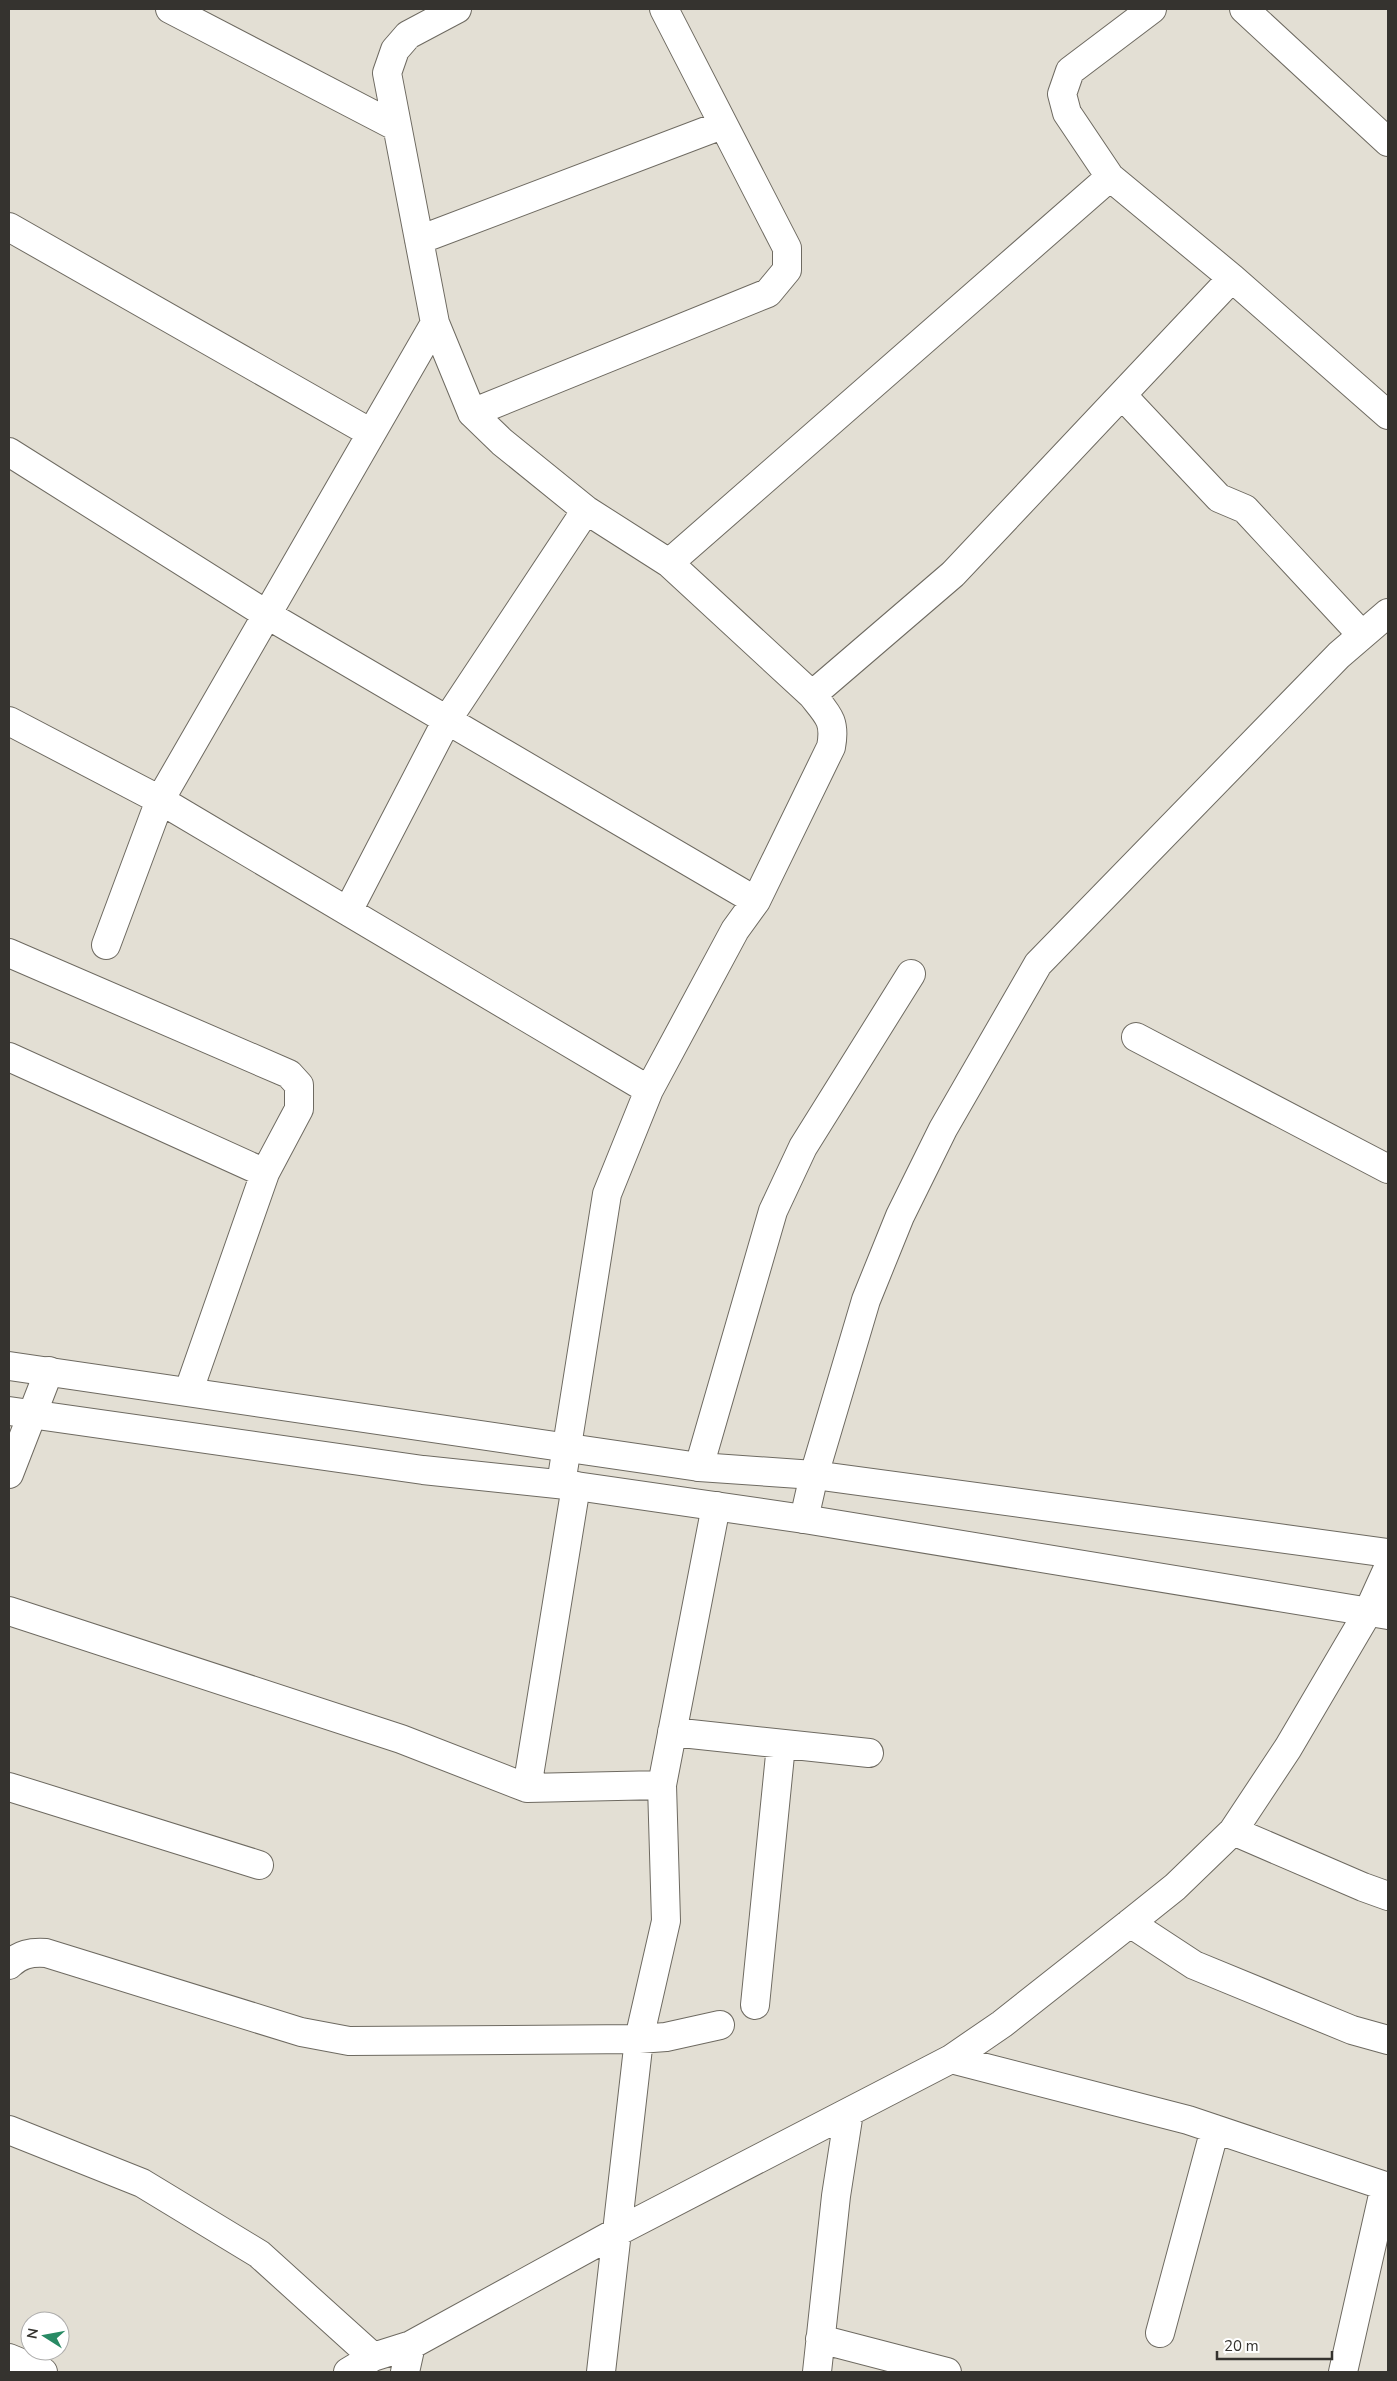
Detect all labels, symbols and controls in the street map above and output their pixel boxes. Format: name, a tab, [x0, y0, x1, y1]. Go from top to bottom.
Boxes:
north arrow	[20, 2311, 70, 2361]
text: N	[22, 2327, 43, 2341]
scale bar	[1217, 2328, 1332, 2360]
text: 20 m	[1224, 2336, 1259, 2356]

